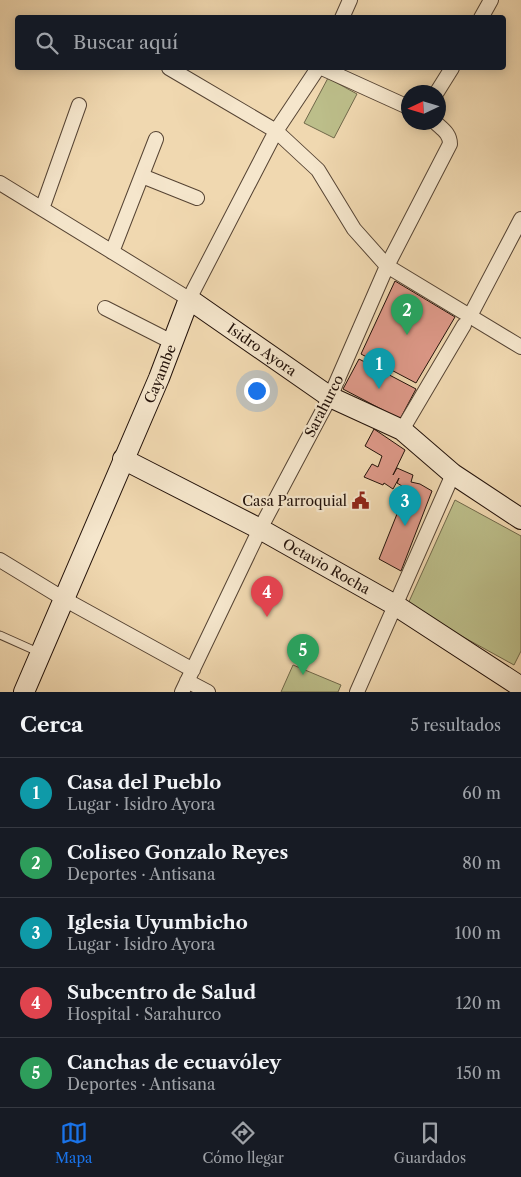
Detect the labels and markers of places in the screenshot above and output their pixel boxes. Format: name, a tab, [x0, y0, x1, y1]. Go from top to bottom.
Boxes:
pin: 2	[391, 294, 423, 335]
pin: 1	[363, 348, 395, 389]
pin: 3	[389, 485, 421, 526]
public building icon: Casa Parroquial	[351, 491, 371, 511]
place label: Casa Parroquial	[242, 492, 347, 510]
pin: 4	[251, 576, 283, 617]
pin: 5	[287, 634, 319, 675]

